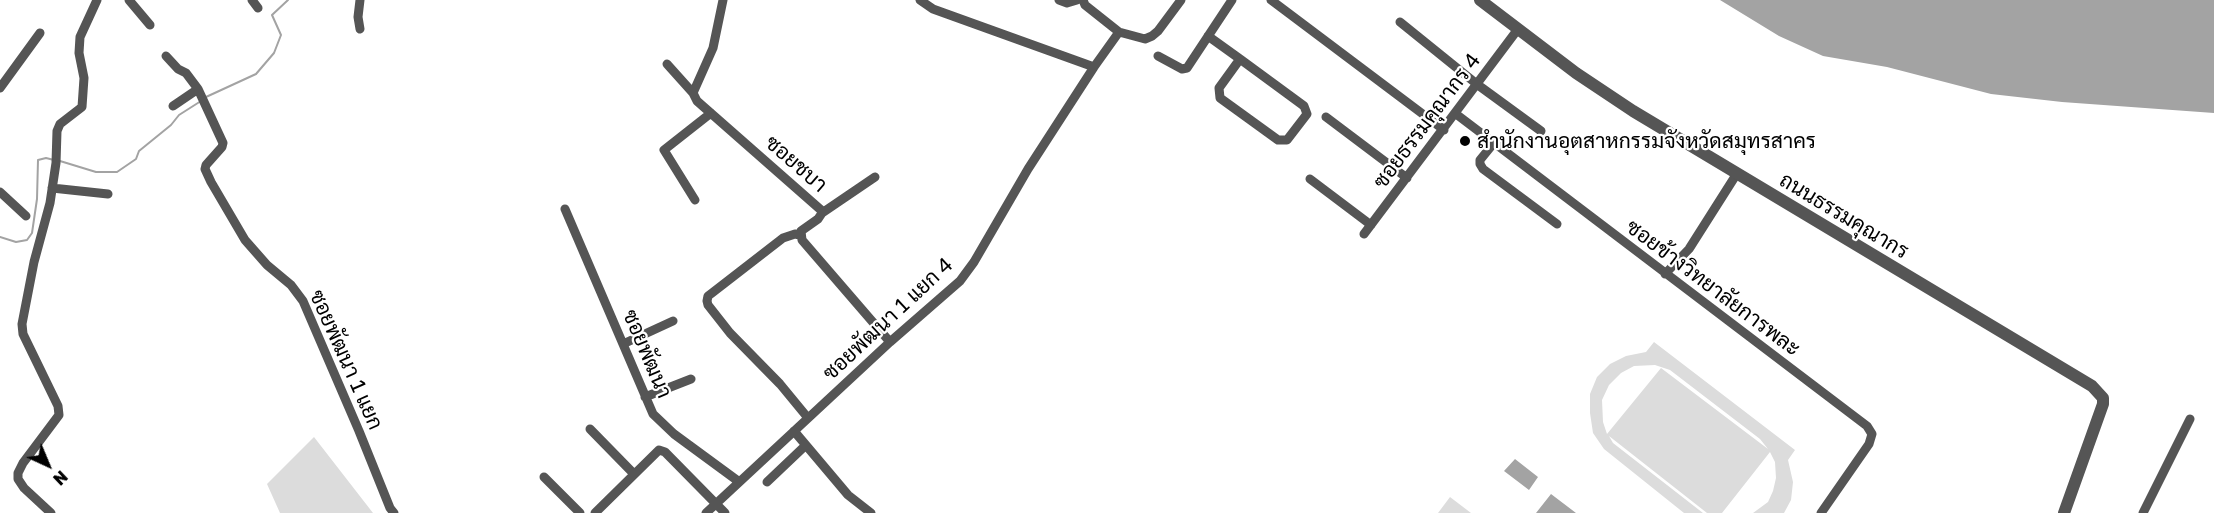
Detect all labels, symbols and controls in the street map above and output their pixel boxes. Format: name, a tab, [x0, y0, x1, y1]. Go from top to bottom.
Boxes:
street label: ซอยธรรมคุณากร 4	[1368, 49, 1486, 193]
place label: สำนักงานอุตสาหกรรมจังหวัดสมุทรสาคร	[1477, 128, 1816, 154]
street label: ซอยชบา	[760, 130, 832, 198]
marker: สำนักงานอุตสาหกรรมจังหวัดสมุทรสาคร	[1458, 134, 1472, 148]
street label: ถนนธรรมคุณากร	[1775, 168, 1913, 264]
street label: ซอยข้างวิทยาลัยการพละ	[1621, 214, 1805, 362]
street label: ซอยพัฒนา 1 แยก 4	[818, 252, 958, 386]
street label: ซอยพัฒนา 1 แยก	[304, 286, 388, 434]
street label: ซอยพัฒนา	[617, 306, 677, 402]
north arrow	[18, 435, 78, 495]
text: N	[49, 467, 72, 489]

